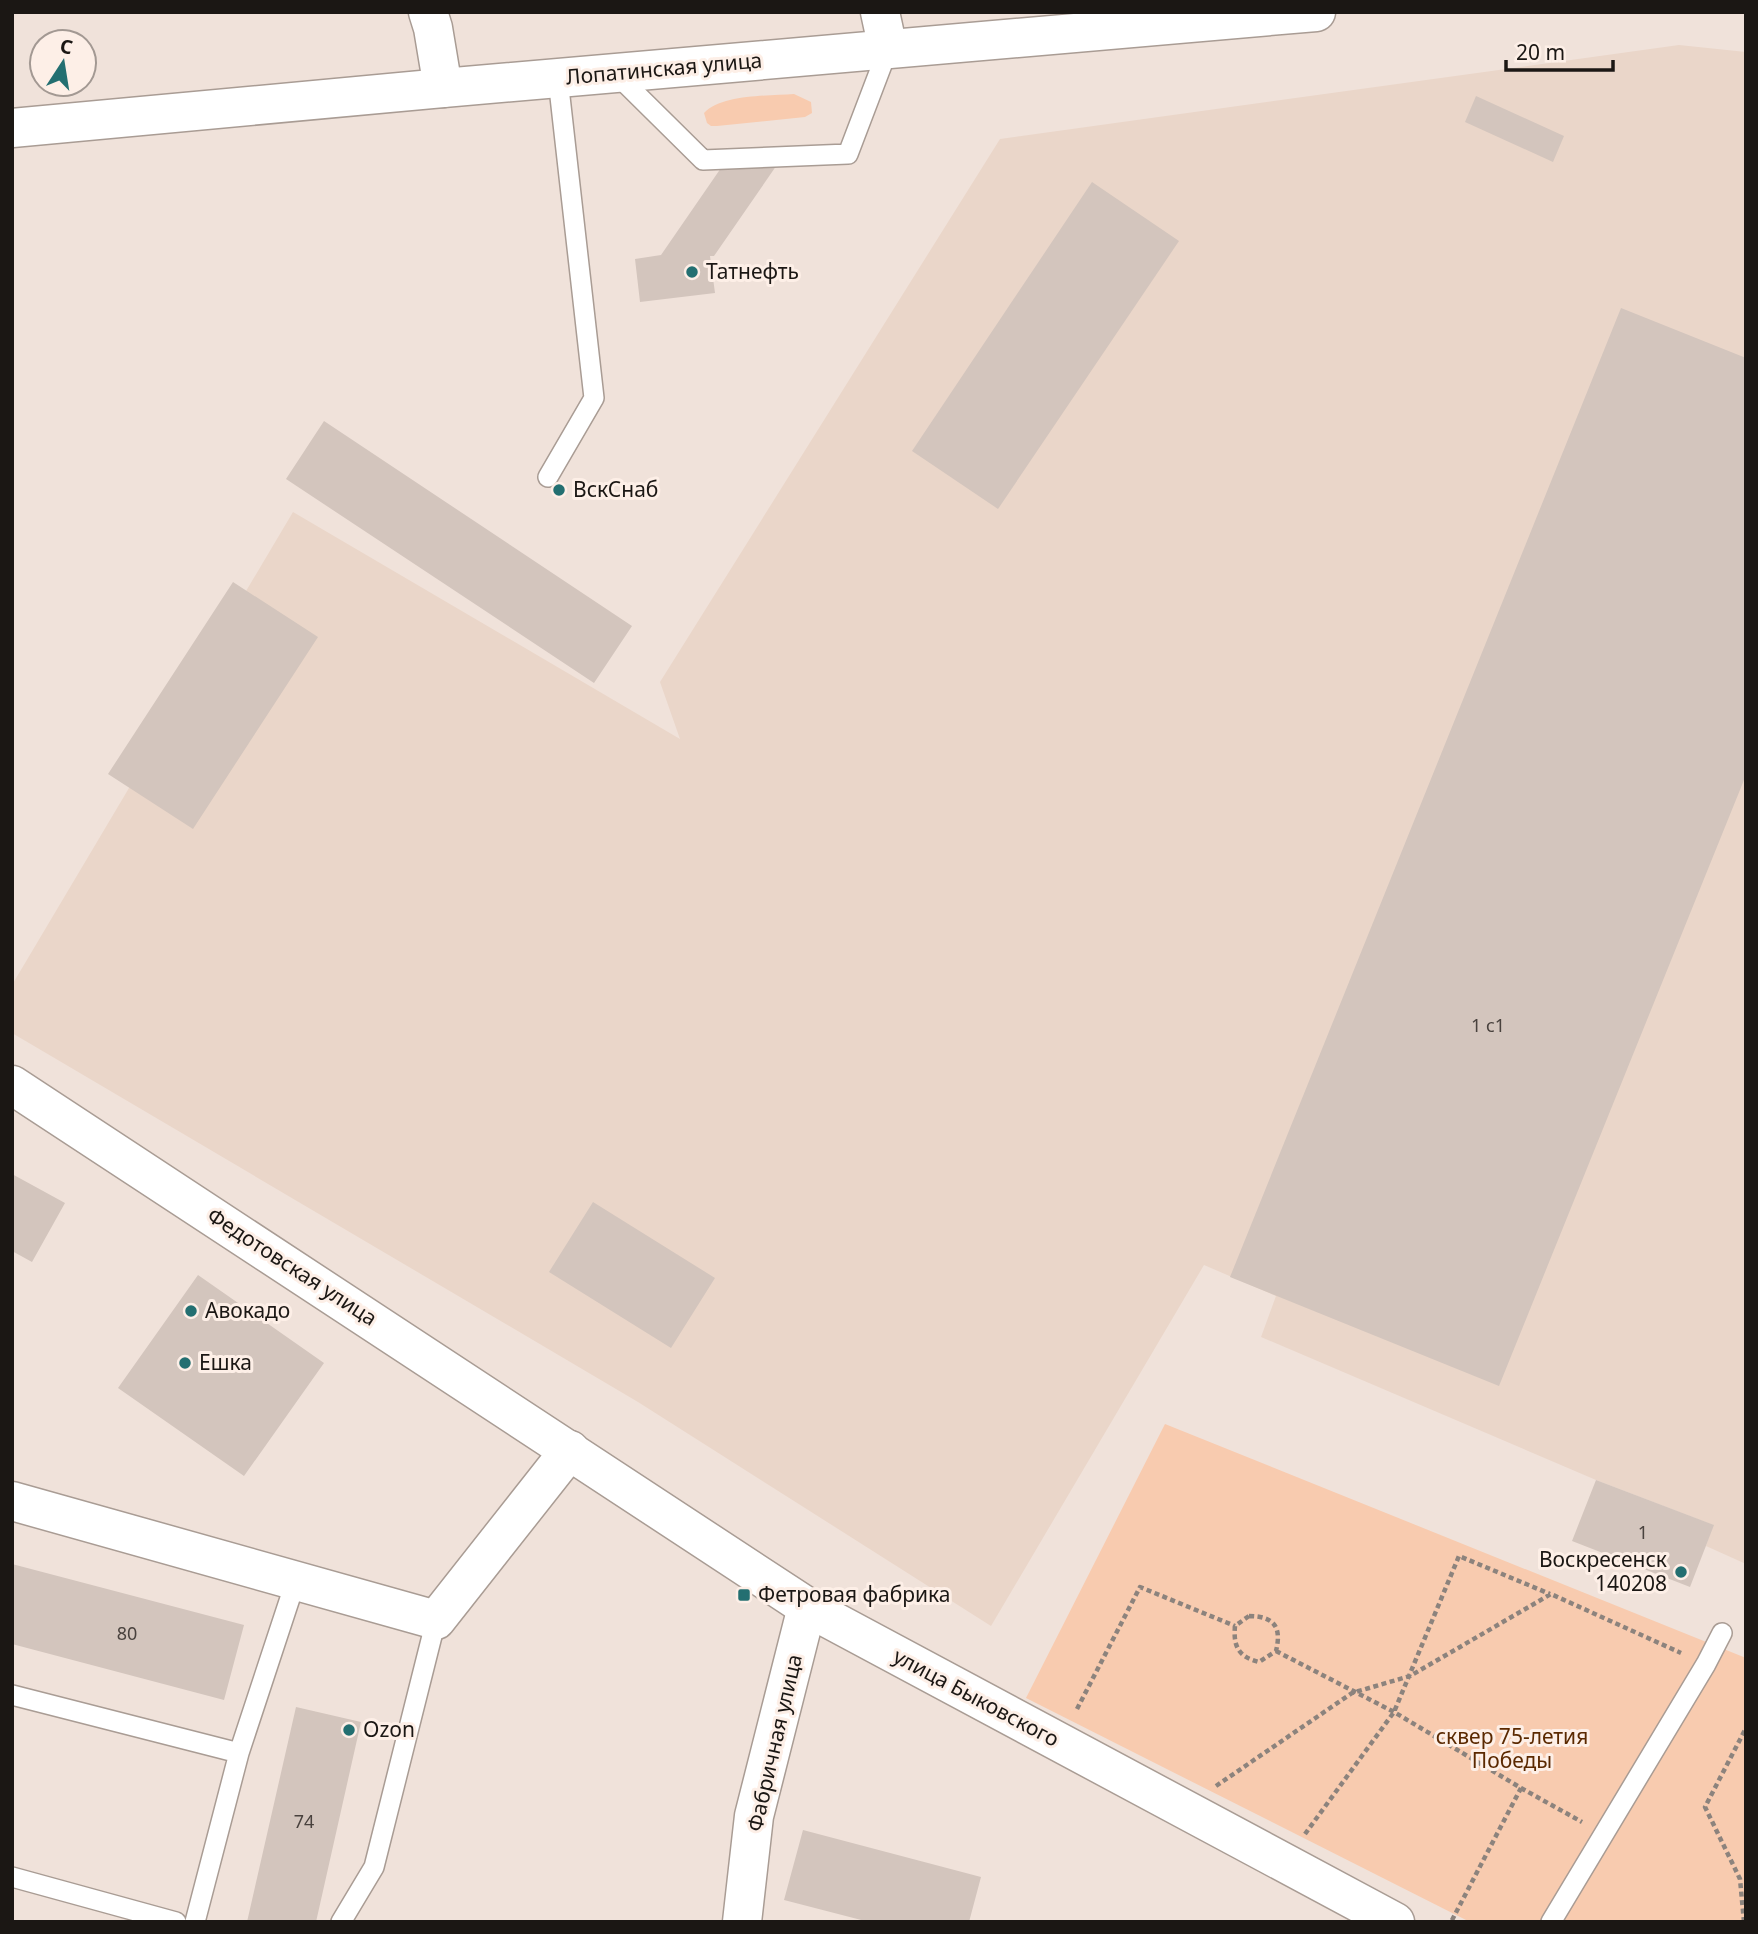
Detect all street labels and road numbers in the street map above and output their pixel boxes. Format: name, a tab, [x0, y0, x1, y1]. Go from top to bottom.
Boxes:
street label: Лопатинская улица	[565, 45, 763, 91]
street label: Федотовская улица	[202, 1201, 383, 1332]
street label: улица Быковского	[889, 1642, 1064, 1753]
street label: Фабричная улица	[740, 1651, 808, 1834]

